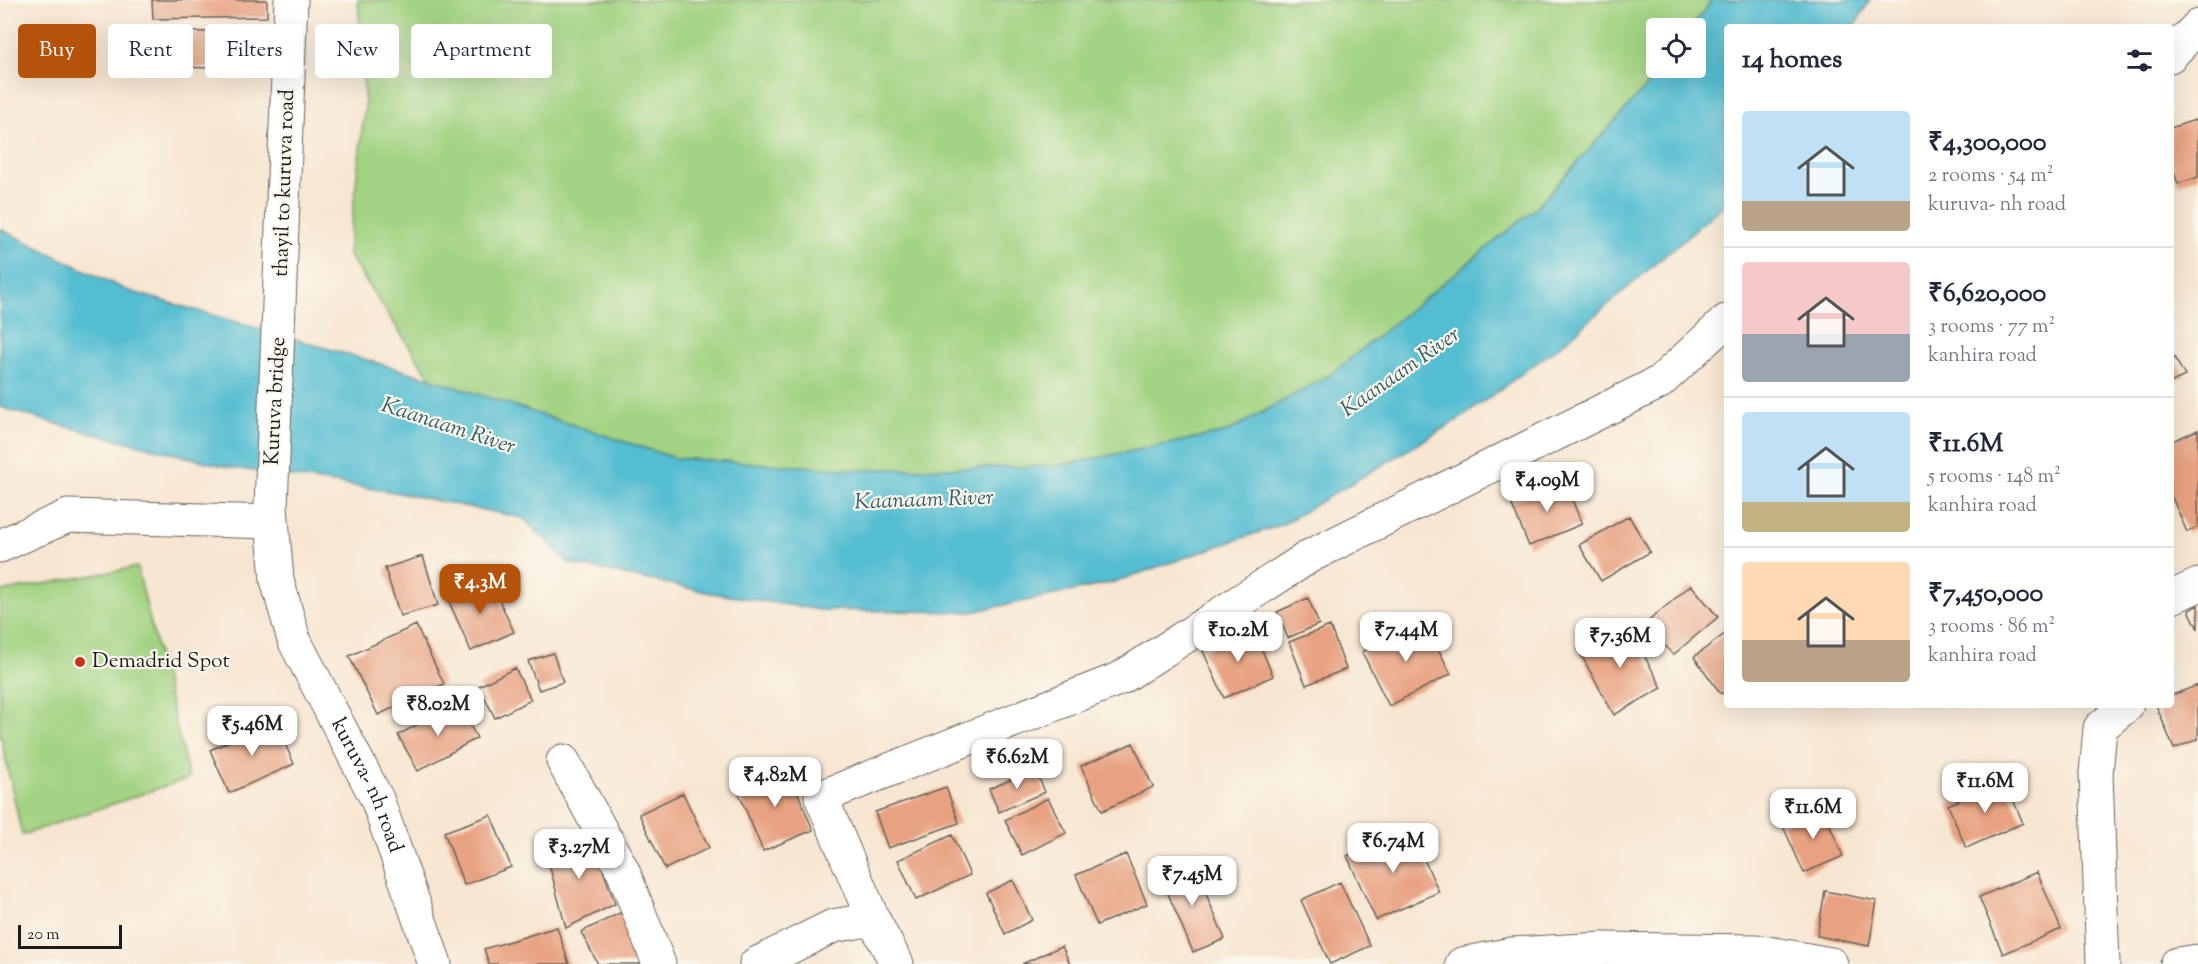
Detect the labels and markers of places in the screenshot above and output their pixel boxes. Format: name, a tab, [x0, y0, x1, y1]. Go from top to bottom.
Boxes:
pin: ₹4.09M	[1498, 462, 1596, 513]
pin: ₹4.3M	[438, 564, 522, 615]
pin: ₹10.2M	[1189, 612, 1287, 663]
pin: ₹7.44M	[1357, 612, 1455, 663]
pin: ₹7.36M	[1571, 618, 1669, 669]
place label: Demadrid Spot	[92, 647, 230, 677]
marker: Demadrid Spot	[73, 655, 87, 669]
pin: ₹8.02M	[389, 686, 487, 737]
pin: ₹5.46M	[203, 706, 301, 757]
pin: ₹6.62M	[968, 739, 1066, 790]
pin: ₹4.82M	[726, 757, 824, 808]
pin: ₹11.6M	[1936, 763, 2034, 814]
pin: ₹11.6M	[1764, 789, 1862, 840]
pin: ₹6.74M	[1344, 823, 1442, 874]
pin: ₹3.27M	[530, 829, 628, 880]
pin: ₹7.45M	[1143, 856, 1241, 907]

